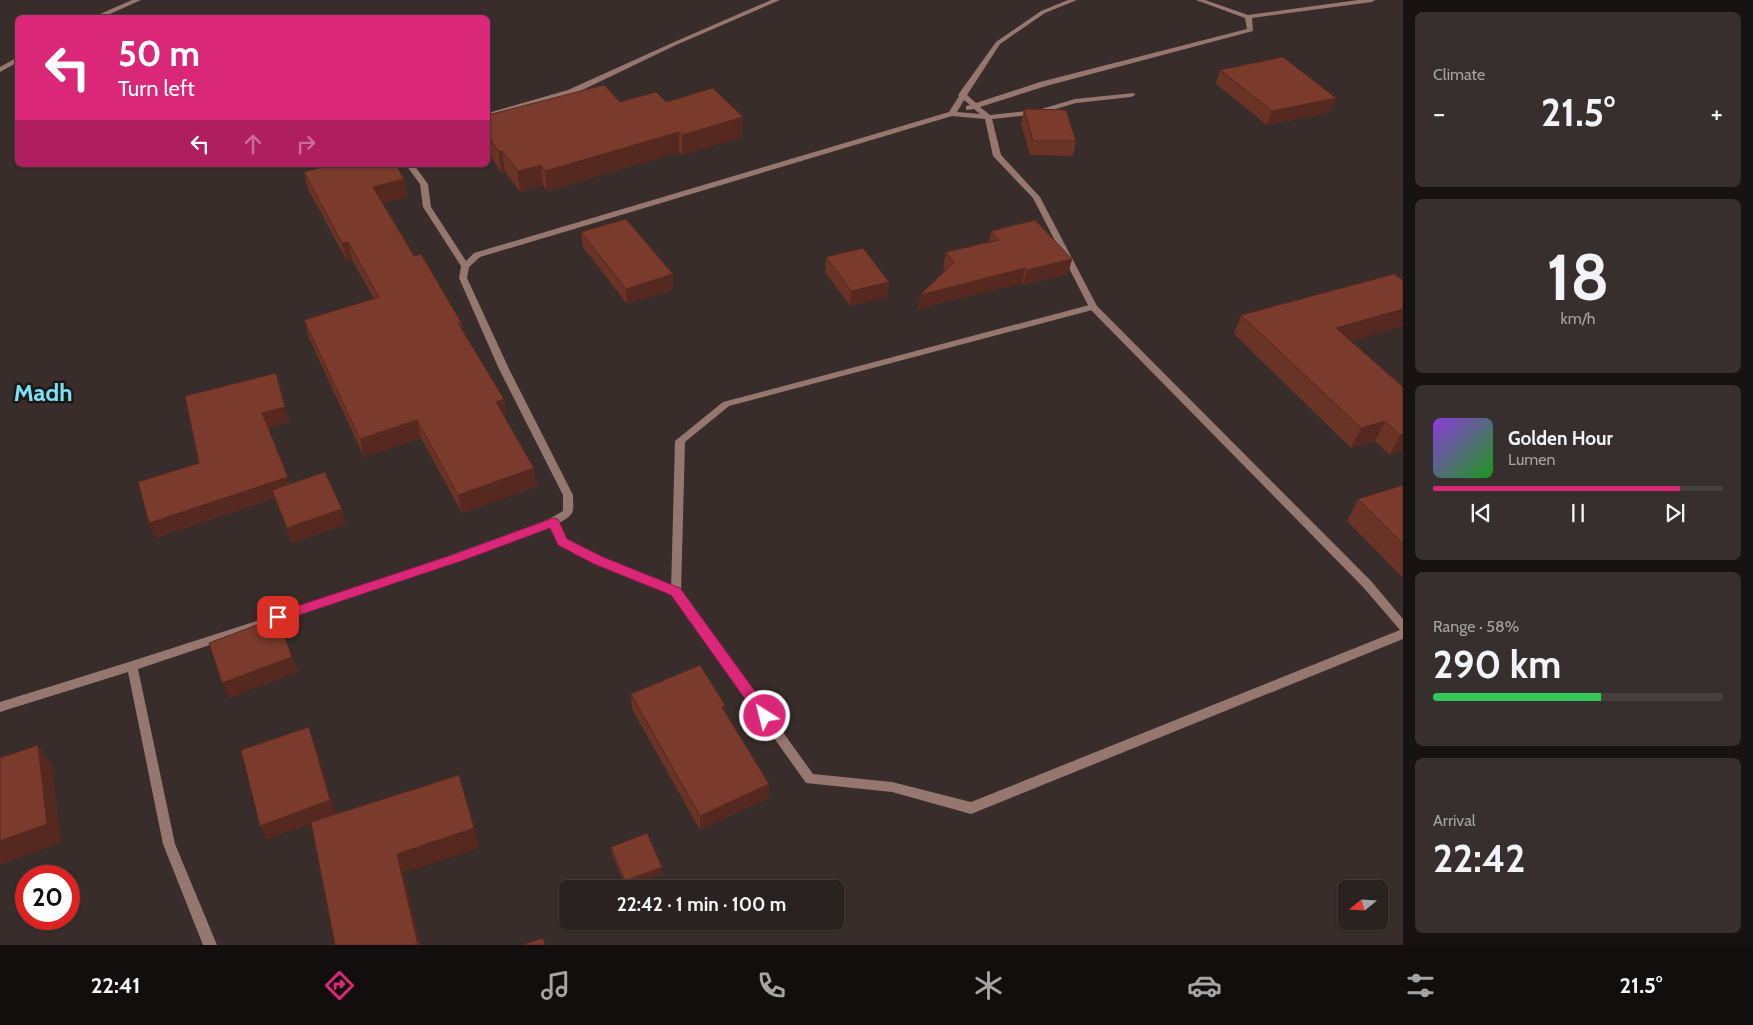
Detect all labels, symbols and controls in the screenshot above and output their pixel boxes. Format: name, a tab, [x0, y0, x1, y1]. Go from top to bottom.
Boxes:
text: 50 m	[118, 32, 200, 75]
icon: left	[35, 35, 100, 100]
text: Climate	[1433, 65, 1485, 84]
text: Turn left	[118, 75, 195, 102]
text: 21.5°	[1541, 89, 1615, 136]
text: −	[1433, 96, 1445, 130]
text: +	[1711, 96, 1723, 130]
icon: left	[186, 130, 214, 158]
icon: ahead	[239, 130, 267, 158]
icon: right	[292, 130, 320, 158]
text: 18	[1546, 237, 1610, 316]
text: km/h	[1560, 309, 1596, 328]
district label: Madh	[14, 378, 72, 407]
text: Golden Hour	[1508, 427, 1613, 450]
text: Lumen	[1508, 450, 1555, 469]
icon: previous	[1467, 499, 1495, 527]
icon: pause	[1564, 499, 1592, 527]
icon: next	[1661, 499, 1689, 527]
pin	[257, 596, 299, 638]
icon: arrive	[264, 603, 292, 631]
text: Range · 58%	[1433, 617, 1519, 636]
text: 290 km	[1433, 641, 1561, 688]
position arrow	[738, 689, 790, 741]
text: Arrival	[1433, 811, 1476, 830]
text: 22:42	[1433, 835, 1525, 882]
speed limit sign: 20	[15, 865, 80, 930]
north arrow	[1338, 880, 1388, 930]
map controls	[1338, 880, 1388, 930]
text: 22:42 · 1 min · 100 m	[617, 893, 786, 916]
icon: directions	[322, 968, 357, 1003]
icon: music	[538, 968, 573, 1003]
icon: phone	[754, 968, 789, 1003]
icon: climate	[971, 968, 1006, 1003]
icon: car	[1187, 968, 1222, 1003]
icon: filters	[1403, 968, 1438, 1003]
text: 22:41	[91, 972, 140, 999]
text: 21.5°	[1619, 972, 1662, 999]

